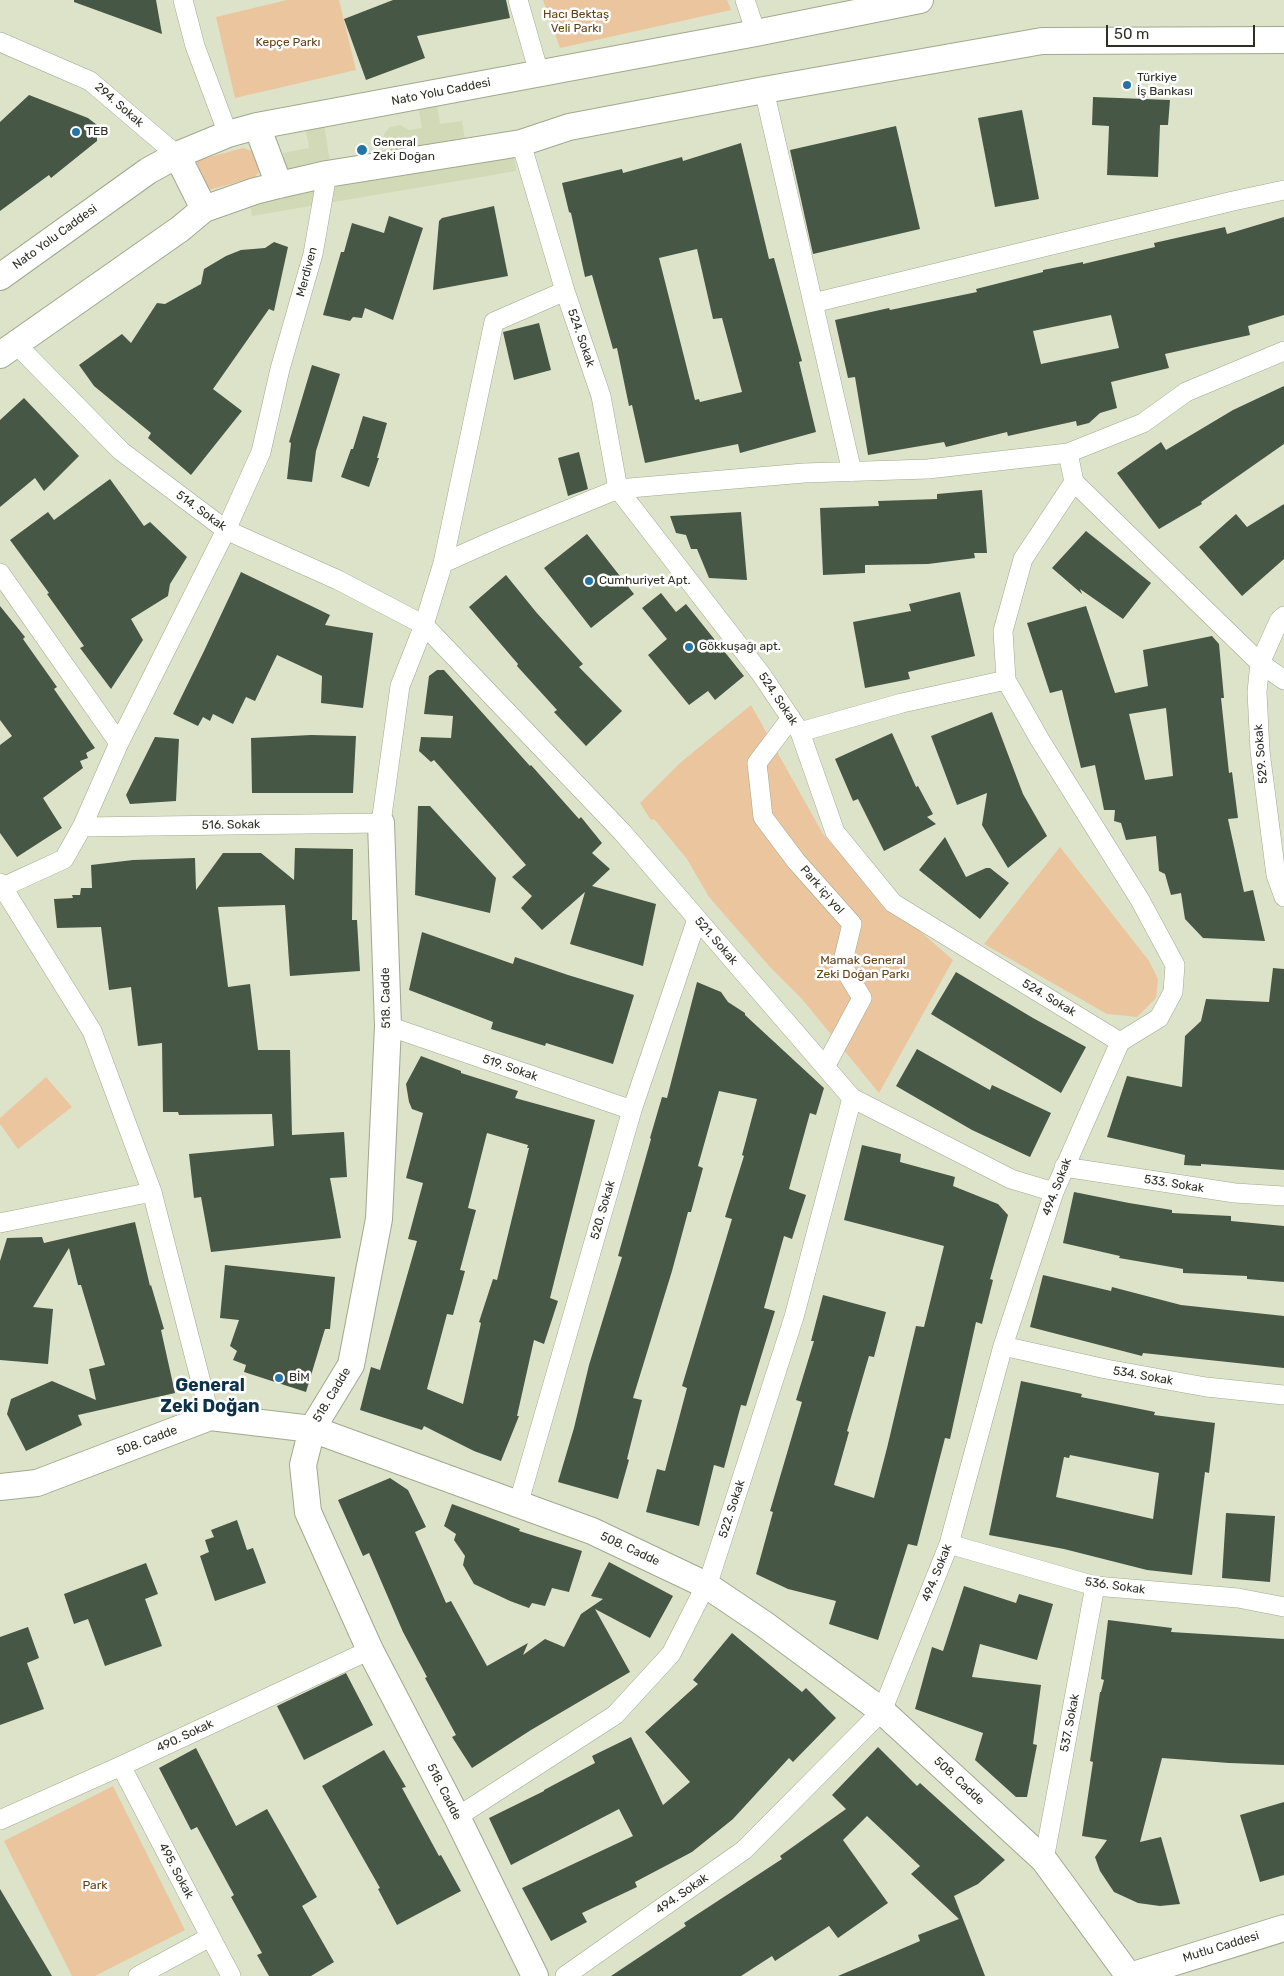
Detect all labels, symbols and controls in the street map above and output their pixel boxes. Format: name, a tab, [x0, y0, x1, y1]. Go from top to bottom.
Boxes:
park label: Hacı Bektaş Veli Parkı	[543, 8, 609, 36]
scale bar	[1109, 15, 1258, 47]
text: 50 m	[1114, 25, 1149, 43]
park label: Kepçe Parkı	[256, 36, 320, 50]
place label: Türkiye İş Bankası	[1137, 71, 1193, 99]
street label: Nato Yolu Caddesi	[390, 75, 492, 109]
marker: Türkiye İş Bankası	[1121, 79, 1133, 91]
street label: 294. Sokak	[91, 80, 147, 130]
place label: TEB	[86, 125, 108, 139]
marker: TEB	[70, 126, 82, 138]
place label: General Zeki Doğan	[373, 136, 435, 164]
marker: General Zeki Doğan	[355, 143, 369, 157]
street label: Nato Yolu Caddesi	[10, 202, 100, 272]
street label: Merdiven	[293, 245, 321, 299]
street label: 524. Sokak	[564, 307, 598, 369]
street label: 514. Sokak	[173, 488, 229, 534]
place label: Cumhuriyet Apt.	[599, 574, 690, 588]
marker: Cumhuriyet Apt.	[583, 575, 595, 587]
place label: Gökkuşağı apt.	[699, 640, 781, 654]
marker: Gökkuşağı apt.	[683, 641, 695, 653]
street label: 524. Sokak	[755, 670, 801, 728]
street label: 529. Sokak	[1251, 724, 1271, 784]
street label: 516. Sokak	[202, 817, 260, 833]
street label: Park içi yol	[797, 863, 847, 917]
street label: 521. Sokak	[691, 914, 741, 968]
park label: Mamak General Zeki Doğan Parkı	[817, 954, 909, 982]
street label: 518. Cadde	[378, 967, 394, 1029]
street label: 524. Sokak	[1019, 976, 1079, 1020]
street label: 519. Sokak	[480, 1052, 540, 1084]
street label: 494. Sokak	[1039, 1156, 1075, 1218]
street label: 533. Sokak	[1143, 1172, 1205, 1196]
street label: 520. Sokak	[588, 1179, 618, 1241]
street label: 534. Sokak	[1112, 1364, 1174, 1388]
street label: 518. Cadde	[310, 1365, 354, 1425]
place label: BİM	[289, 1371, 310, 1385]
marker: BİM	[273, 1372, 285, 1384]
district label: General Zeki Doğan	[160, 1375, 260, 1418]
street label: 508. Cadde	[115, 1423, 179, 1459]
street label: 522. Sokak	[716, 1478, 748, 1540]
street label: 508. Cadde	[598, 1529, 662, 1569]
street label: 494. Sokak	[919, 1542, 955, 1604]
street label: 536. Sokak	[1084, 1575, 1146, 1597]
street label: 537. Sokak	[1057, 1693, 1083, 1753]
street label: 490. Sokak	[154, 1717, 216, 1755]
street label: 508. Cadde	[931, 1754, 987, 1808]
street label: 518. Cadde	[424, 1761, 464, 1823]
street label: 495. Sokak	[155, 1841, 197, 1901]
street label: 494. Sokak	[653, 1871, 711, 1917]
park label: Park	[83, 1879, 107, 1893]
street label: Mutlu Caddesi	[1181, 1929, 1261, 1965]

